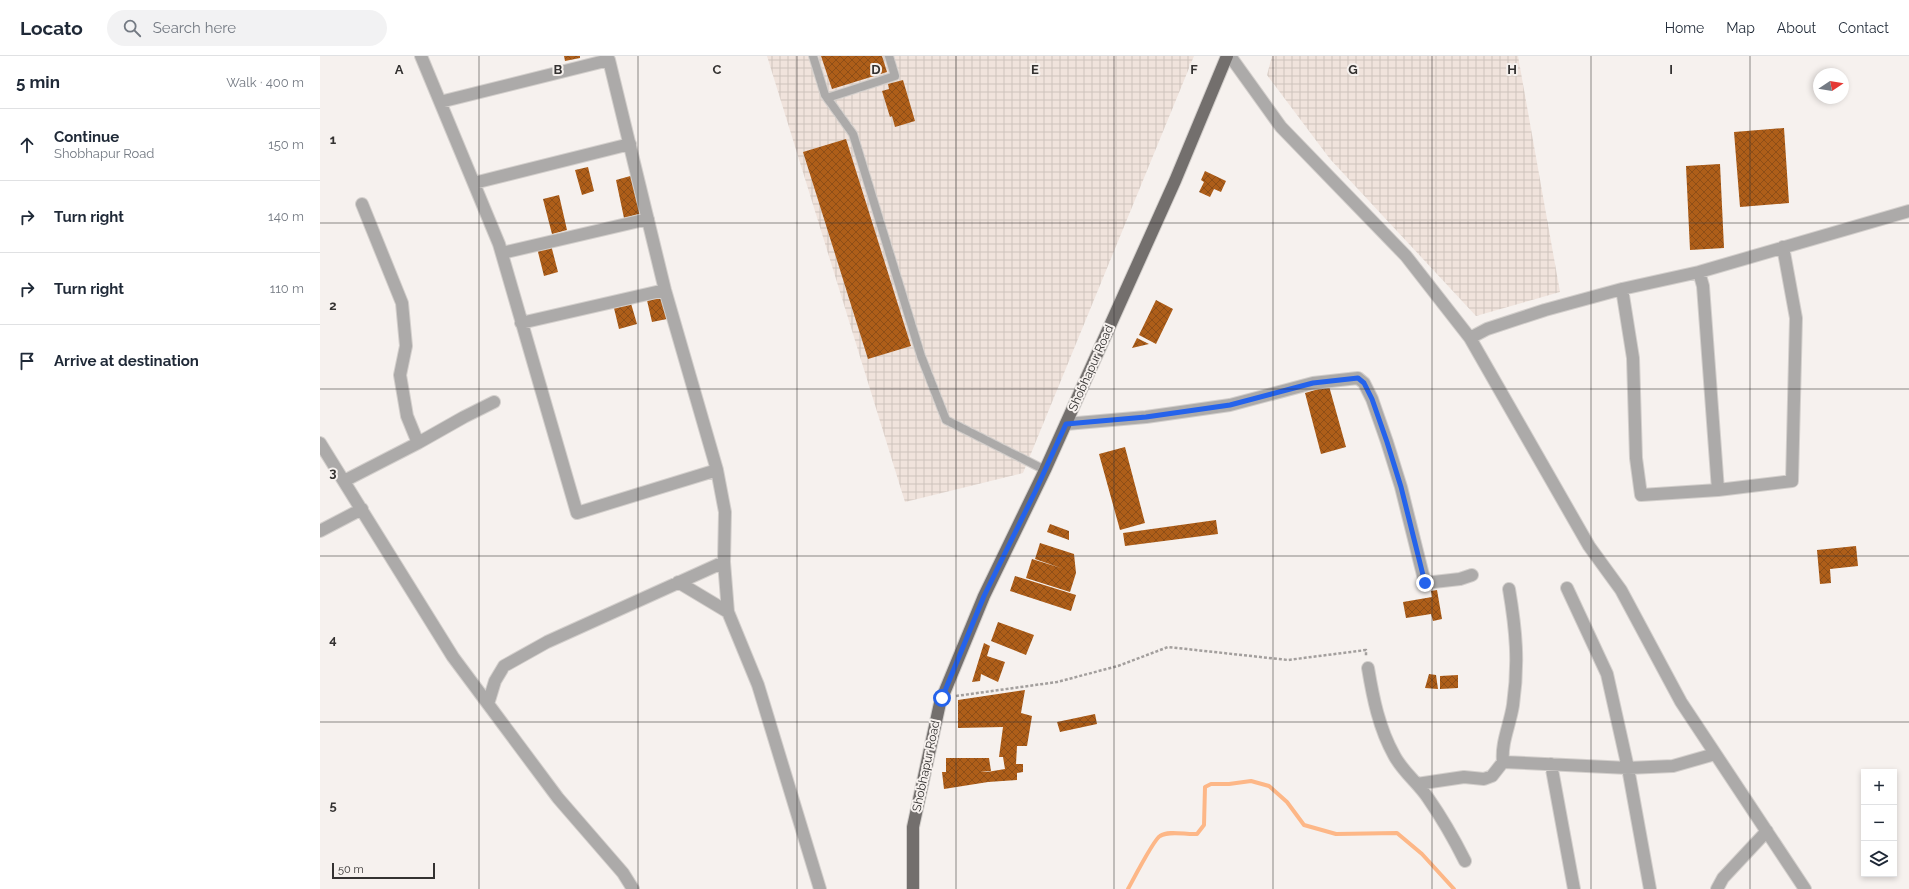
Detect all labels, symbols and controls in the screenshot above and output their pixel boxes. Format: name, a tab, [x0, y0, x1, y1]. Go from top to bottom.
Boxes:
search box	[107, 10, 387, 46]
text: Locato	[20, 17, 83, 39]
icon: search	[121, 17, 143, 39]
text: Search here	[153, 19, 236, 37]
text: Home	[1665, 20, 1704, 36]
text: Map	[1726, 20, 1755, 36]
text: About	[1777, 20, 1816, 36]
text: Contact	[1838, 20, 1889, 36]
text: A	[395, 62, 404, 77]
text: B	[554, 62, 563, 77]
text: C	[713, 62, 722, 77]
text: D	[871, 62, 881, 77]
text: E	[1031, 62, 1039, 77]
text: F	[1190, 62, 1198, 77]
text: G	[1348, 62, 1358, 77]
text: H	[1507, 62, 1517, 77]
text: I	[1669, 62, 1673, 77]
north arrow	[1813, 68, 1849, 104]
text: 5 min	[16, 72, 60, 92]
text: Walk · 400 m	[226, 75, 304, 90]
text: Continue	[54, 128, 119, 146]
text: 1	[330, 132, 337, 147]
icon: ahead	[16, 134, 38, 156]
text: 150 m	[268, 137, 304, 152]
text: Shobhapur Road	[54, 146, 154, 161]
icon: right	[16, 206, 38, 228]
text: Turn right	[54, 208, 124, 226]
text: 140 m	[268, 209, 304, 224]
icon: right	[16, 278, 38, 300]
text: Turn right	[54, 280, 124, 298]
text: 110 m	[270, 281, 304, 296]
text: 2	[329, 298, 337, 313]
street label: Shobhapur Road	[1066, 323, 1116, 413]
icon: arrive	[16, 350, 38, 372]
text: Arrive at destination	[54, 352, 199, 370]
text: 3	[329, 465, 337, 480]
route end	[1416, 574, 1434, 592]
text: 4	[329, 632, 337, 647]
route start	[933, 689, 951, 707]
street label: Shobhapur Road	[910, 719, 942, 813]
map controls	[1861, 769, 1897, 877]
button: +	[1861, 769, 1897, 805]
text: 5	[329, 798, 337, 813]
button: −	[1861, 805, 1897, 841]
button: layers	[1861, 841, 1897, 877]
scale bar	[332, 861, 435, 880]
text: 50 m	[338, 863, 364, 876]

